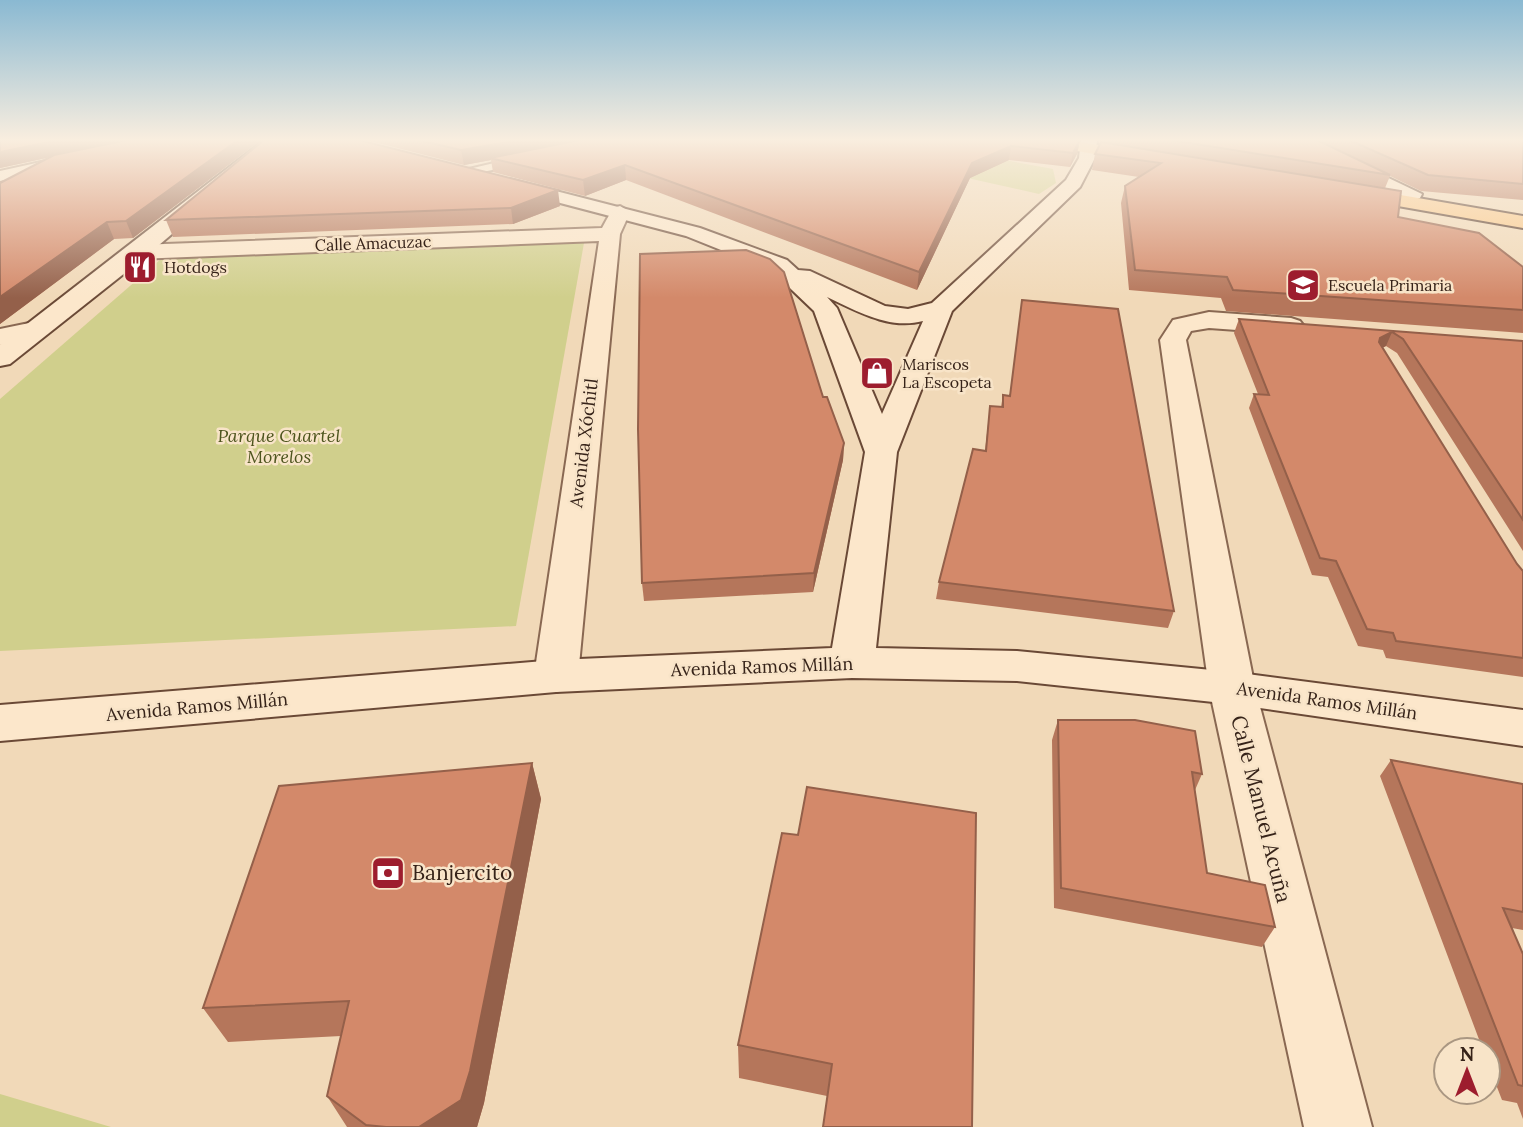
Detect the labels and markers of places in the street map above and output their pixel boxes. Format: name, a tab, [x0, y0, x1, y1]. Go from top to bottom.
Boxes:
restaurant icon: Hotdogs	[121, 248, 159, 286]
place label: Hotdogs	[164, 257, 227, 277]
school or university icon: Escuela Primaria	[1284, 266, 1322, 304]
place label: Escuela Primaria	[1328, 275, 1452, 295]
shop icon: Mariscos La Escopeta	[858, 354, 896, 392]
place label: Mariscos La Escopeta	[902, 354, 992, 392]
bank icon: Banjercito	[369, 854, 407, 892]
place label: Banjercito	[412, 859, 512, 886]

